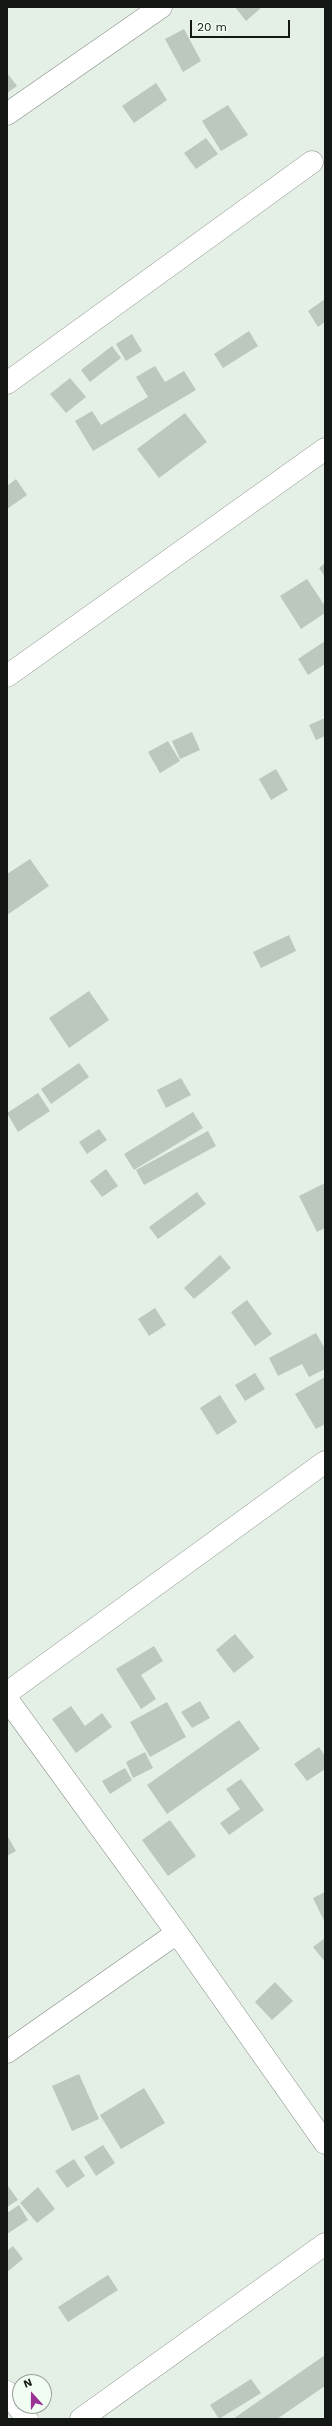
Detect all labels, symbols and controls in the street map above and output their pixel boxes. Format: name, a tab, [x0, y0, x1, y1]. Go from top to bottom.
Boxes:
scale bar	[192, 12, 292, 38]
text: 20 m	[197, 20, 227, 34]
north arrow	[12, 2374, 52, 2414]
text: N	[22, 2376, 34, 2391]

